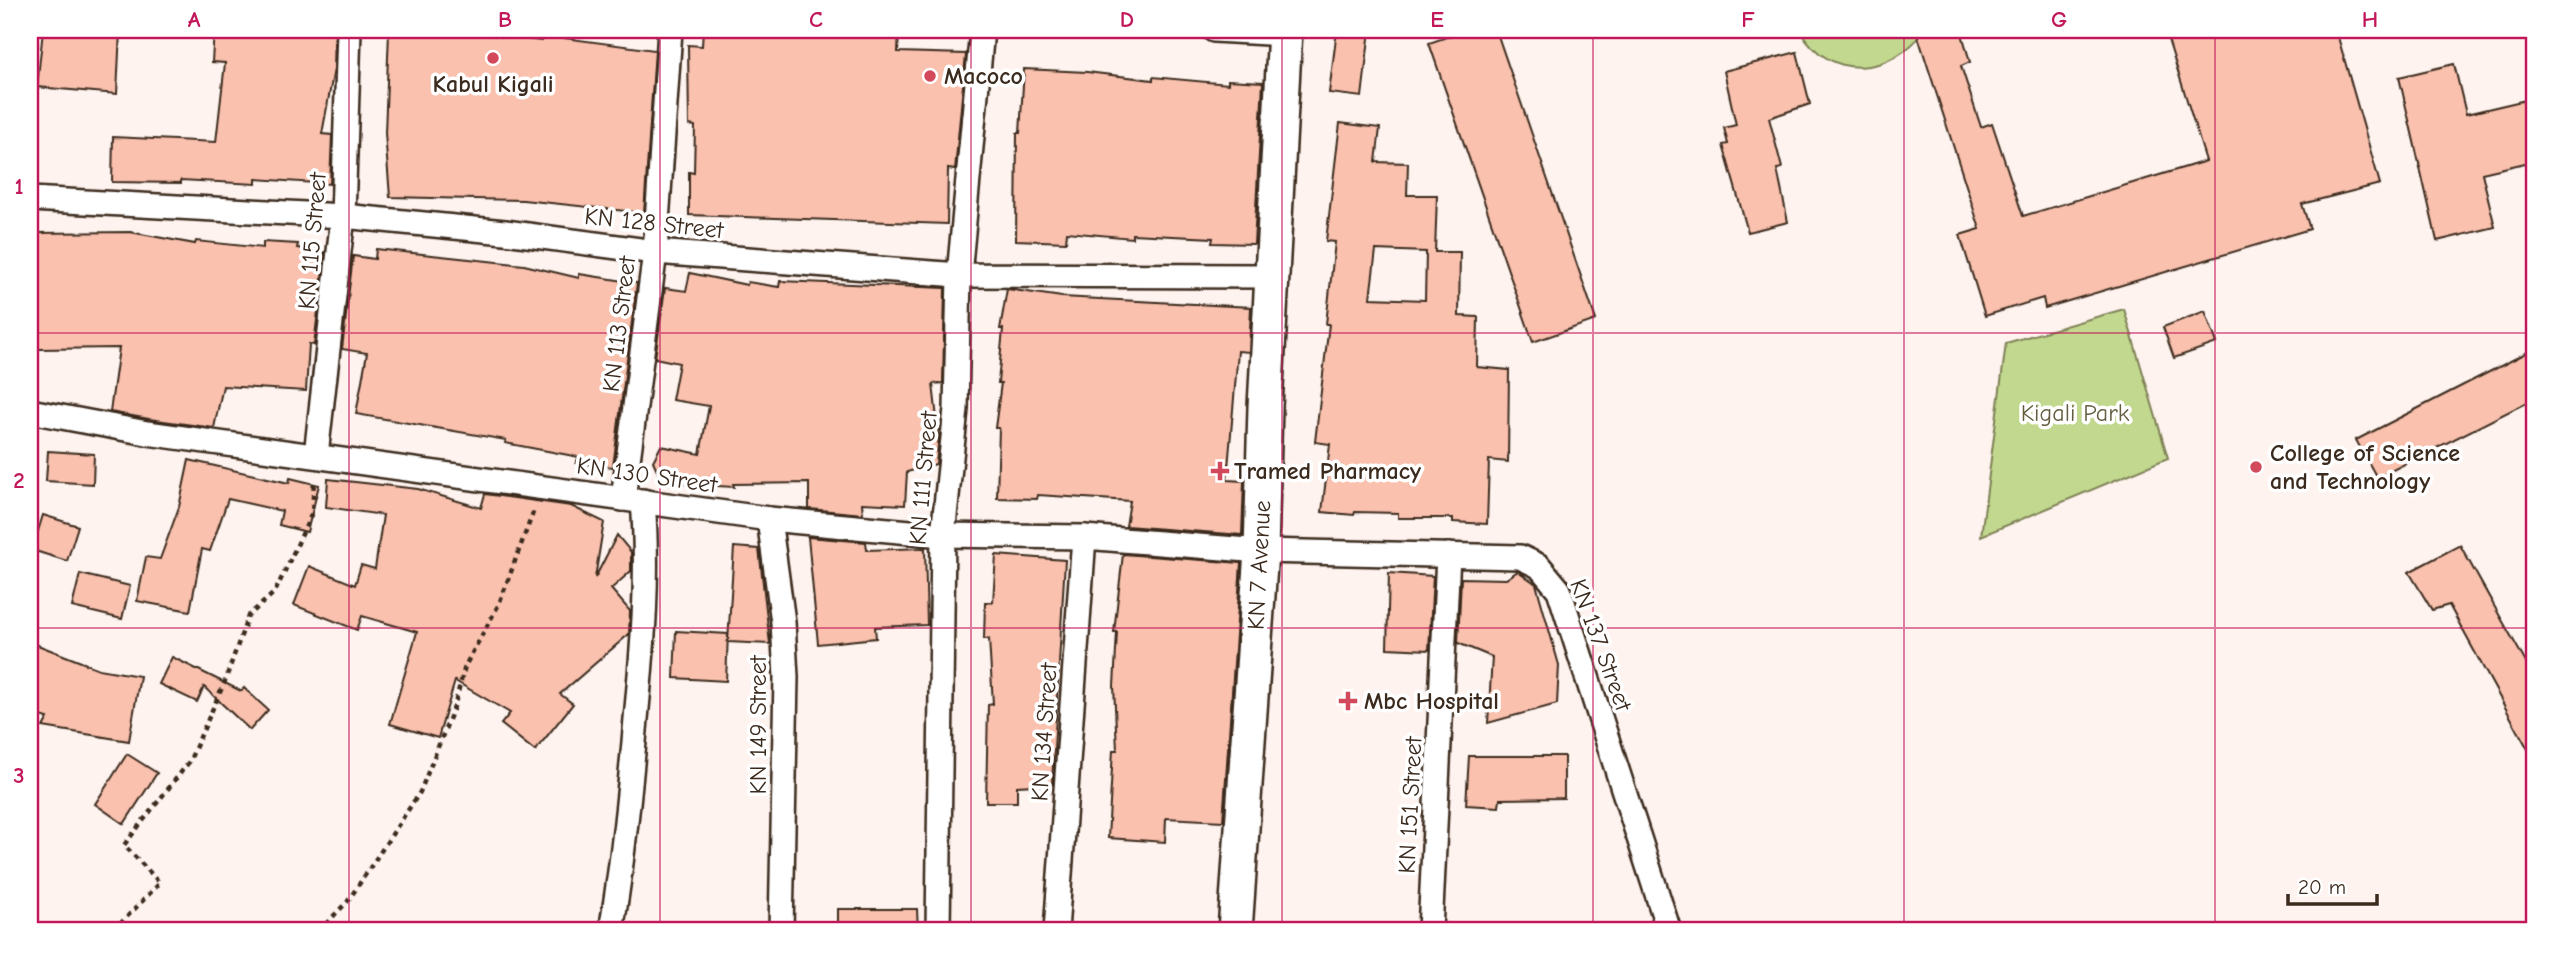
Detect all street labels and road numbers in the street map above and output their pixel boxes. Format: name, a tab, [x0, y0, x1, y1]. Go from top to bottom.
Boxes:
street label: KN 115 Street	[292, 170, 332, 311]
street label: KN 128 Street	[583, 202, 726, 244]
street label: KN 113 Street	[597, 253, 641, 393]
street label: KN 111 Street	[903, 409, 943, 546]
street label: KN 130 Street	[575, 451, 720, 499]
street label: KN 7 Avenue	[1242, 500, 1276, 630]
street label: KN 137 Street	[1564, 575, 1638, 716]
street label: KN 149 Street	[744, 654, 772, 795]
street label: KN 134 Street	[1025, 661, 1063, 802]
street label: KN 151 Street	[1392, 735, 1428, 874]

